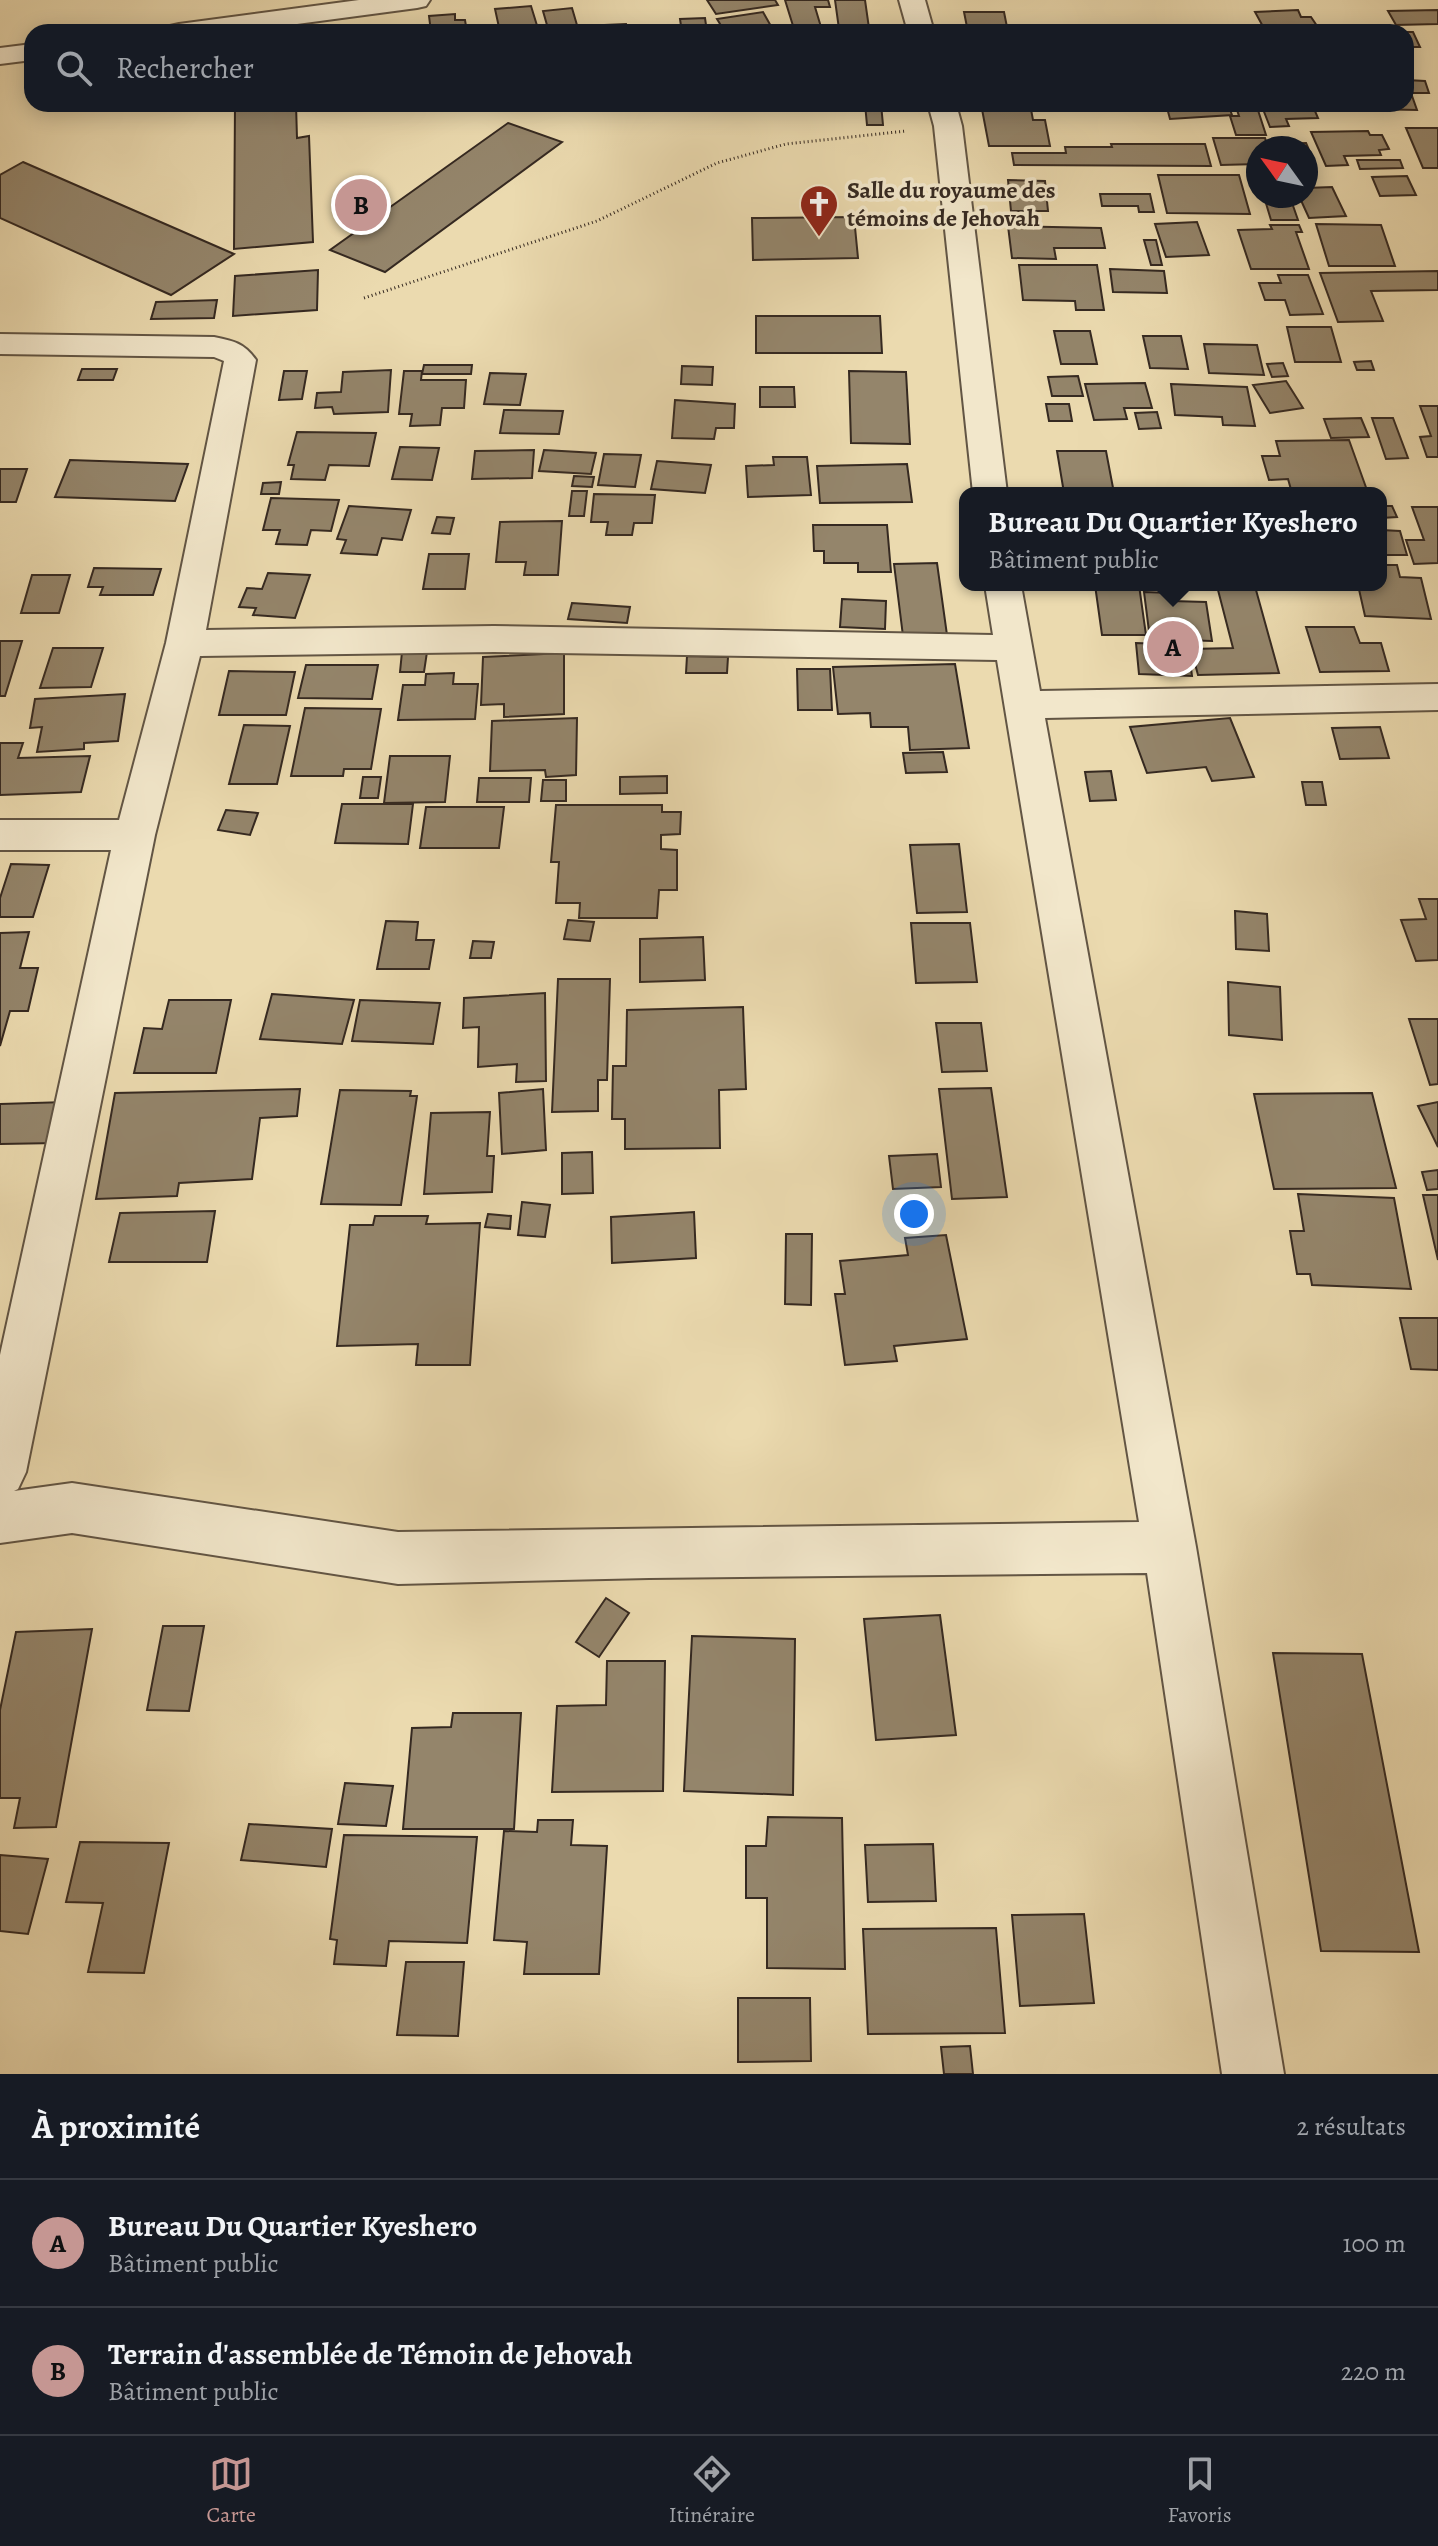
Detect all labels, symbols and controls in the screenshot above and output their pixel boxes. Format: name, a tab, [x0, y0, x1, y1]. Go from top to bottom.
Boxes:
search box	[24, 24, 1414, 112]
icon: search	[52, 46, 96, 90]
text: Rechercher	[116, 48, 254, 88]
north arrow	[1246, 136, 1318, 208]
place label: Salle du royaume des témoins de Jehovah	[847, 174, 1056, 234]
pin: B	[335, 175, 387, 235]
church icon: Salle du royaume des témoins de Jehovah	[798, 183, 840, 238]
popup	[959, 487, 1387, 591]
text: Bureau Du Quartier Kyeshero	[988, 502, 1358, 542]
text: Bâtiment public	[988, 542, 1159, 577]
pin: A	[1147, 617, 1199, 677]
your location	[894, 1194, 934, 1234]
text: À proximité	[32, 2103, 200, 2150]
text: 2 résultats	[1297, 2109, 1406, 2144]
text: Bureau Du Quartier Kyeshero	[108, 2206, 477, 2246]
text: A	[50, 2226, 66, 2261]
text: 100 m	[1343, 2226, 1406, 2261]
text: Bâtiment public	[108, 2246, 279, 2281]
text: Terrain d'assemblée de Témoin de Jehovah	[108, 2334, 633, 2374]
text: B	[50, 2354, 66, 2389]
text: 220 m	[1341, 2354, 1406, 2389]
text: Bâtiment public	[108, 2374, 279, 2409]
tab: Carte	[206, 2452, 256, 2530]
tab: Itinéraire	[669, 2452, 755, 2530]
tab: Favoris	[1168, 2452, 1232, 2530]

